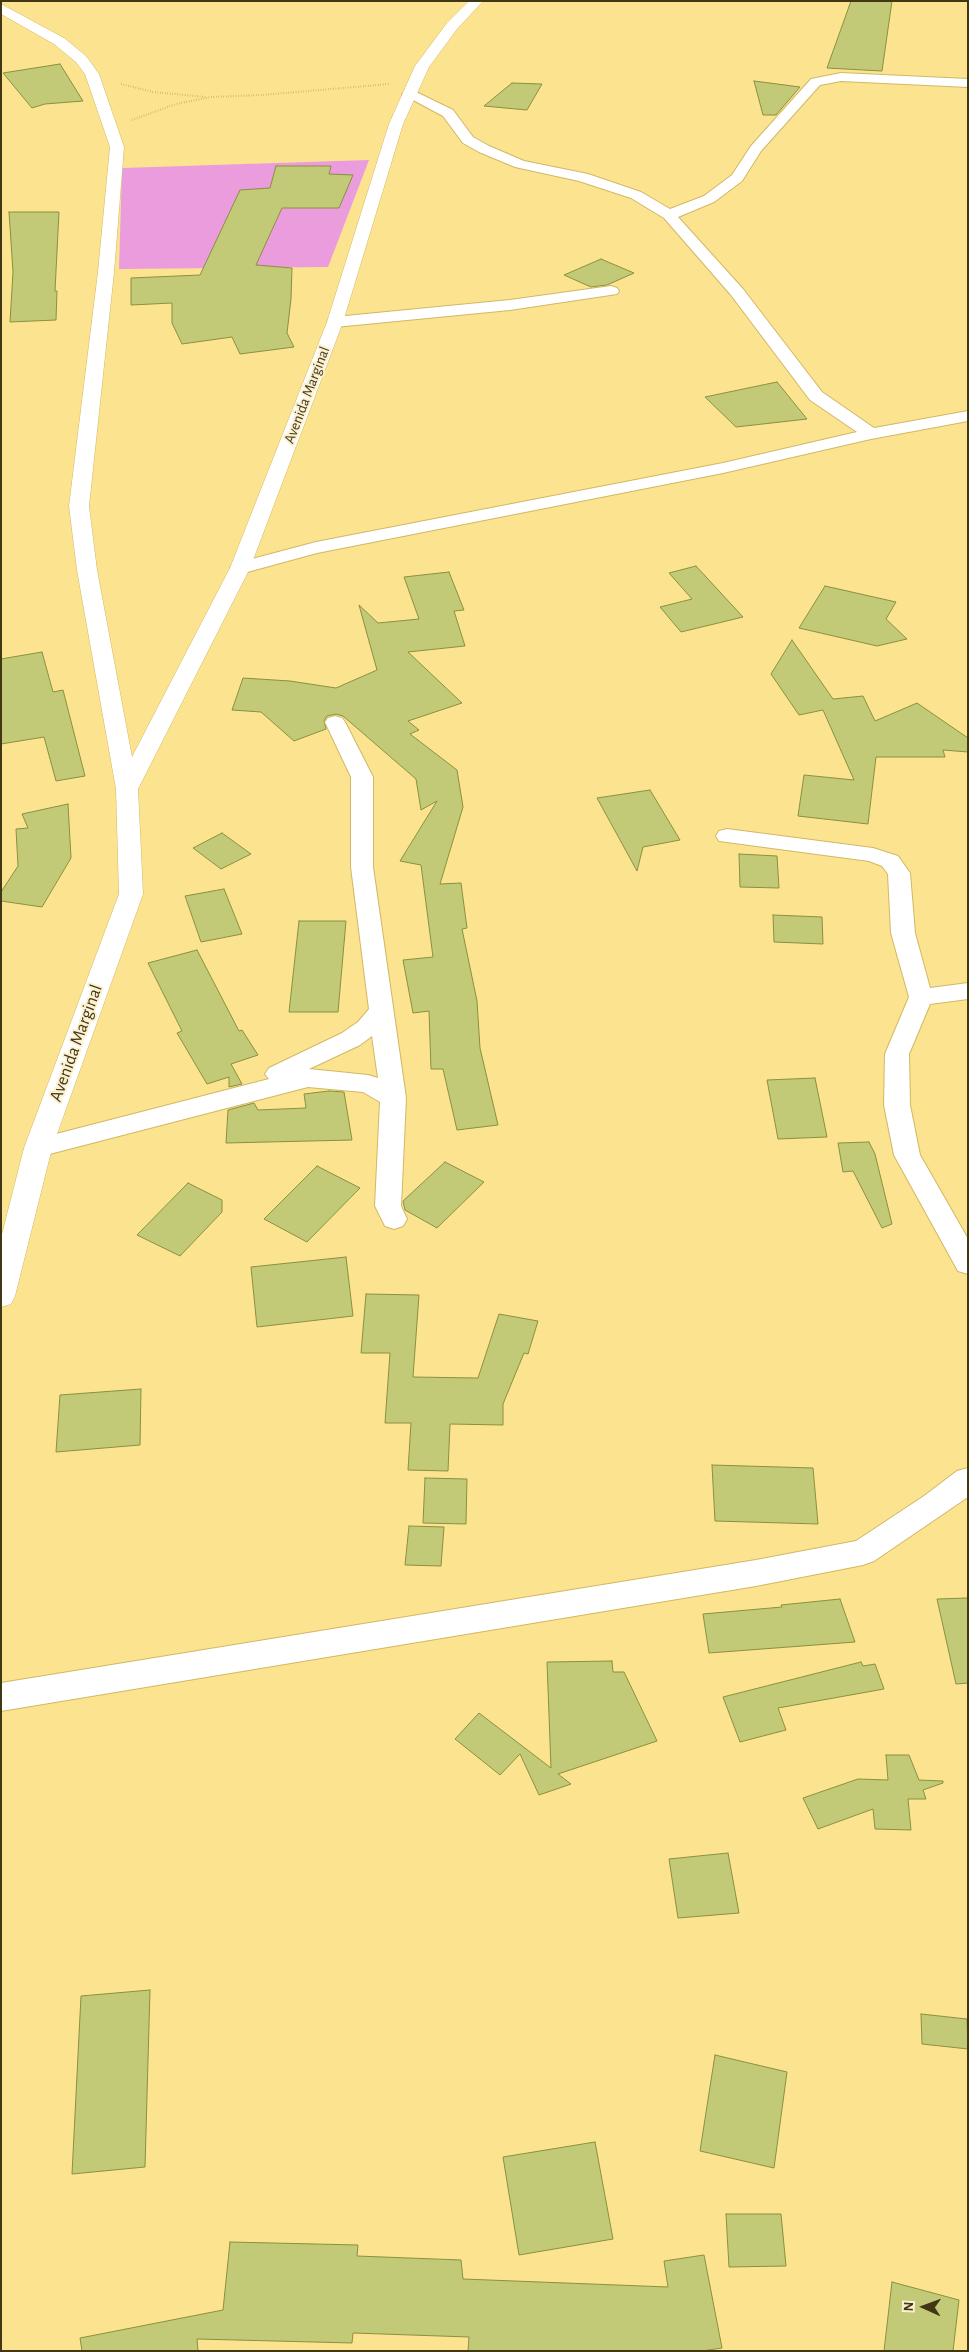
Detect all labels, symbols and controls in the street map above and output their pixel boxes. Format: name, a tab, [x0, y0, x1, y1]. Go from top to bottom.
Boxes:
street label: Avenida Marginal	[280, 344, 334, 446]
street label: Avenida Marginal	[45, 981, 107, 1105]
north arrow	[899, 2282, 949, 2332]
text: N	[902, 2301, 916, 2312]

